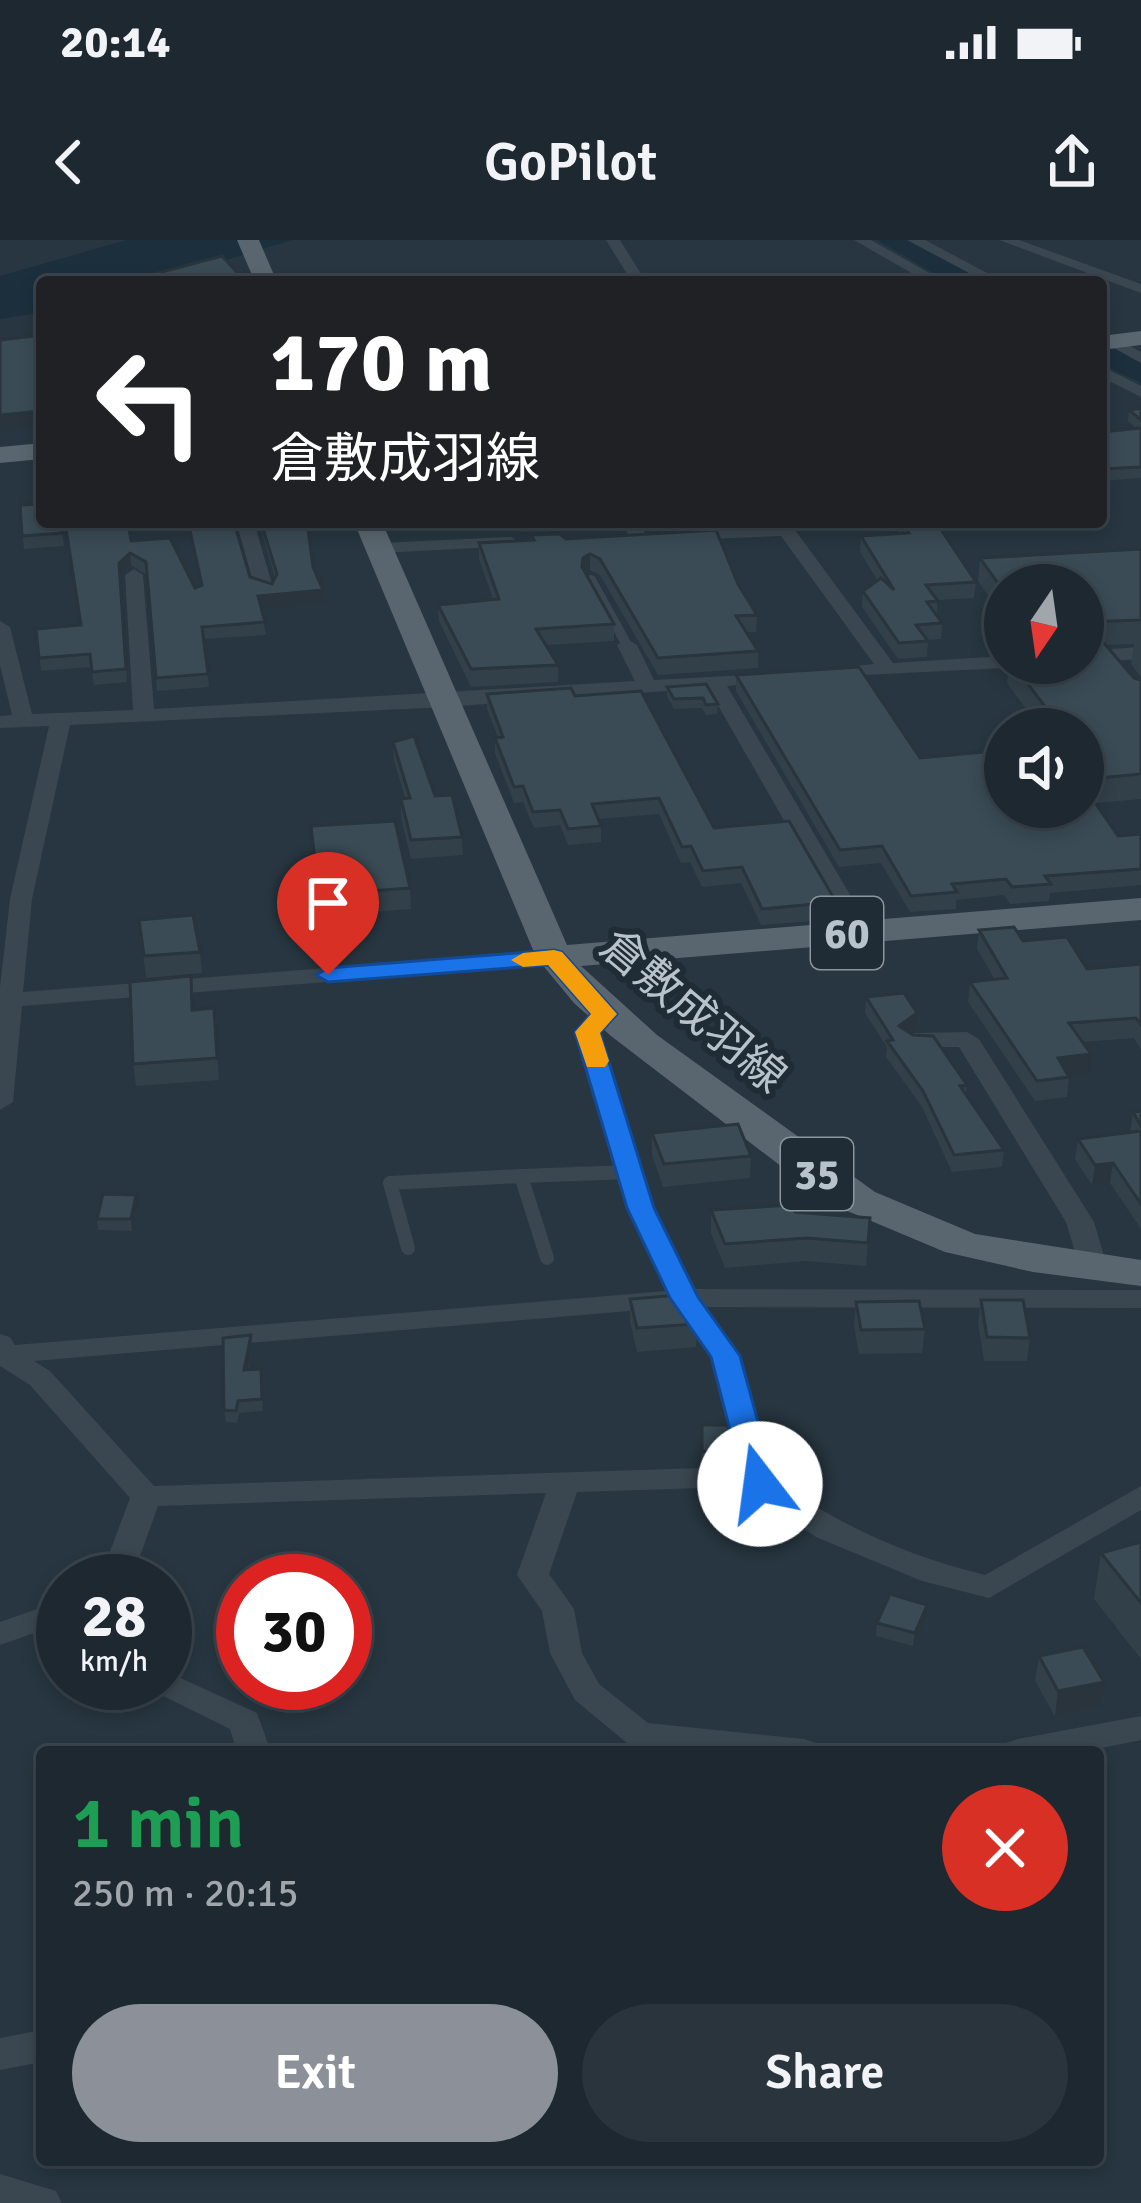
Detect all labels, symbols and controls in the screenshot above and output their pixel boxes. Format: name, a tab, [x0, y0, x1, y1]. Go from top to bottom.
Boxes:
text: 20:14	[60, 15, 170, 70]
icon: back	[36, 129, 102, 195]
text: GoPilot	[484, 129, 657, 196]
icon: share	[1039, 129, 1105, 195]
text: 170 m	[270, 311, 492, 415]
icon: left	[72, 324, 228, 480]
text: 倉敷成羽線	[270, 426, 540, 493]
north arrow	[984, 564, 1104, 684]
map controls	[984, 564, 1104, 828]
button: sound	[984, 708, 1104, 828]
pin	[277, 852, 379, 975]
icon: arrive	[295, 870, 361, 936]
road number: 60	[811, 897, 883, 969]
street label: 倉敷成羽線	[589, 918, 797, 1105]
road number: 35	[781, 1138, 853, 1210]
position arrow	[697, 1421, 823, 1547]
speed limit sign: 30	[216, 1554, 372, 1710]
text: 28	[82, 1580, 146, 1654]
text: km/h	[80, 1643, 148, 1680]
text: 1 min	[72, 1779, 244, 1868]
button: close	[942, 1785, 1068, 1911]
text: 250 m · 20:15	[72, 1869, 299, 1917]
button: Exit	[72, 2004, 558, 2142]
button: Share	[582, 2004, 1068, 2142]

